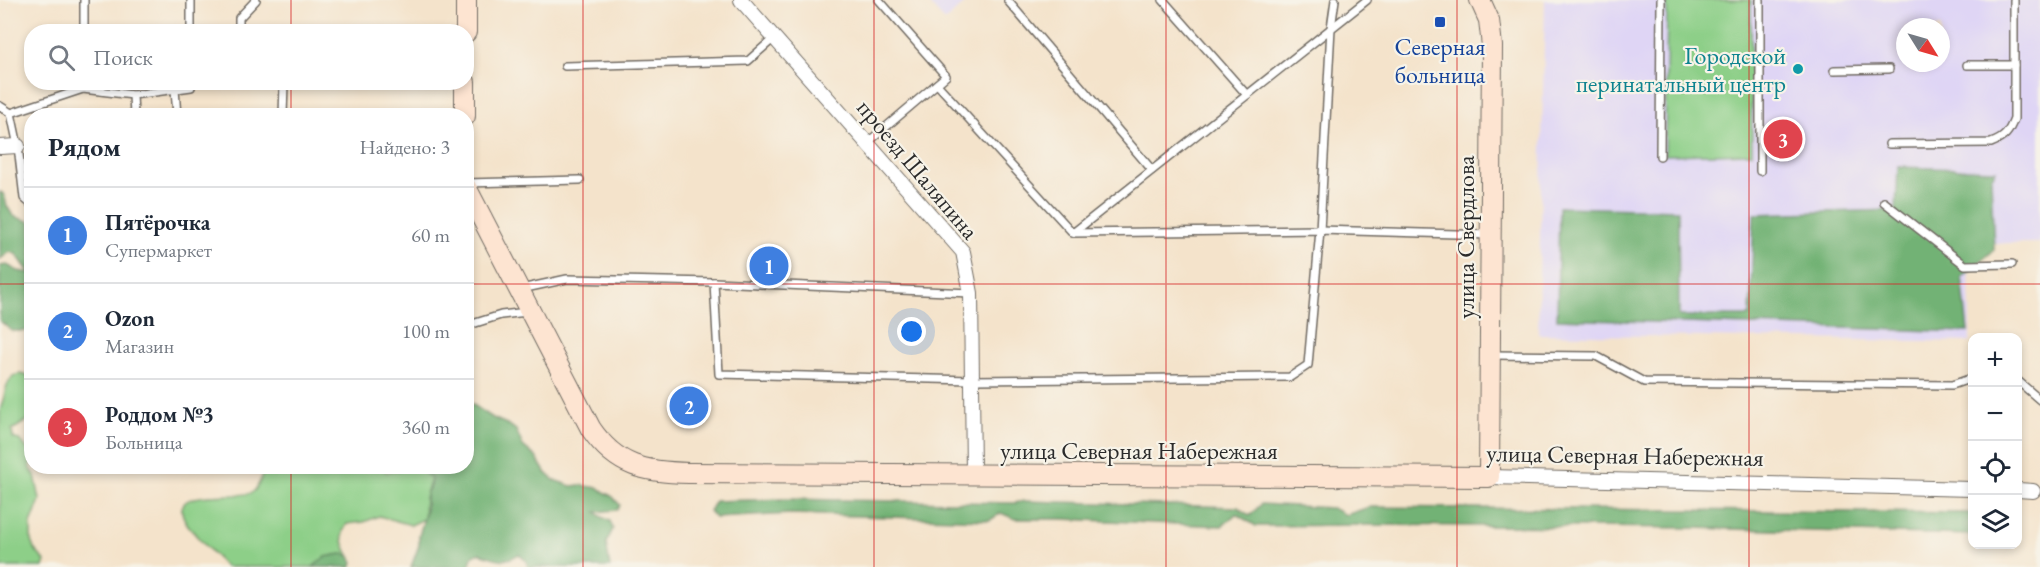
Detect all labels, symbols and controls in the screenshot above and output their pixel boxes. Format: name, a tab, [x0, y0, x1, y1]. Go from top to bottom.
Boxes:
marker: Северная больница	[1433, 15, 1447, 29]
north arrow	[1896, 18, 1950, 72]
search box	[24, 24, 474, 90]
place label: Северная больница	[1394, 31, 1486, 90]
place label: Городской перинатальный центр	[1576, 40, 1786, 99]
icon: search	[45, 41, 78, 74]
text: Поиск	[93, 43, 153, 72]
marker: Городской перинатальный центр	[1791, 62, 1805, 76]
street label: проезд Шаляпина	[850, 92, 986, 246]
pin: 3	[1764, 116, 1802, 162]
text: Рядом	[48, 130, 121, 164]
text: Найдено: 3	[359, 134, 450, 160]
street label: улица Свердлова	[1450, 155, 1481, 319]
text: Пятёрочка	[105, 208, 210, 237]
text: 1	[62, 222, 73, 248]
text: 60 m	[411, 222, 450, 248]
text: Супермаркет	[105, 237, 212, 263]
pin: 1	[750, 244, 788, 288]
text: Ozon	[105, 304, 155, 333]
your location	[897, 317, 926, 346]
text: 2	[62, 318, 73, 344]
text: 100 m	[402, 318, 450, 344]
text: Магазин	[105, 333, 174, 359]
map controls	[1968, 333, 2022, 549]
button: +	[1968, 333, 2022, 387]
pin: 2	[670, 384, 708, 428]
button: −	[1968, 387, 2022, 441]
text: Роддом №3	[105, 400, 214, 429]
text: 3	[62, 414, 73, 440]
text: 360 m	[402, 414, 450, 440]
text: Больница	[105, 429, 183, 455]
street label: улица Северная Набережная	[1000, 435, 1278, 466]
street label: улица Северная Набережная	[1486, 437, 1764, 473]
button: locate	[1968, 441, 2022, 495]
button: layers	[1968, 495, 2022, 549]

